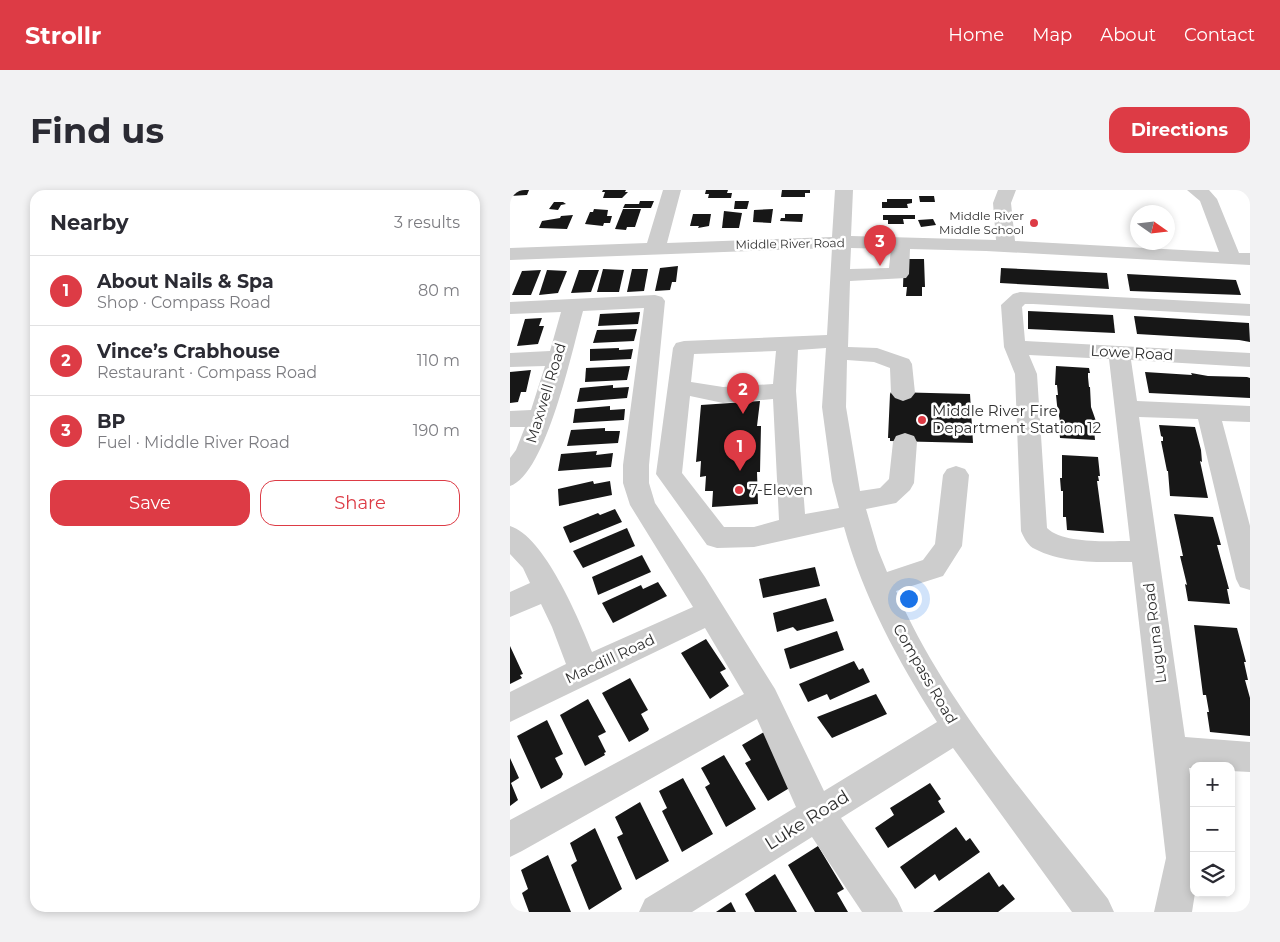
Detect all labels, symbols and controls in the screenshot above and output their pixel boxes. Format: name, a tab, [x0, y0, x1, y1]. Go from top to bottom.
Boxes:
text: Strollr	[25, 21, 101, 50]
text: Home	[948, 24, 1004, 46]
text: Map	[1032, 24, 1072, 46]
text: About	[1100, 24, 1156, 46]
text: Contact	[1184, 24, 1255, 46]
button: Directions	[1109, 107, 1250, 153]
text: Find us	[30, 109, 164, 152]
north arrow	[1130, 205, 1175, 250]
place label: Middle River Middle School	[939, 208, 1024, 237]
text: Nearby	[50, 210, 129, 235]
text: 3 results	[394, 213, 460, 232]
marker: Middle River Middle School	[1028, 217, 1040, 229]
pin: 3	[864, 225, 896, 266]
street label: Middle River Road	[735, 235, 845, 252]
text: About Nails & Spa	[97, 270, 274, 293]
text: 1	[63, 281, 69, 300]
text: 80 m	[418, 281, 460, 300]
text: Shop · Compass Road	[97, 293, 271, 312]
text: Vince’s Crabhouse	[97, 340, 280, 363]
street label: Maxwell Road	[521, 340, 570, 445]
street label: Lowe Road	[1090, 341, 1174, 364]
text: 2	[61, 351, 71, 370]
text: 110 m	[417, 351, 460, 370]
text: Restaurant · Compass Road	[97, 363, 317, 382]
pin: 2	[727, 373, 759, 414]
place label: Middle River Fire Department Station 12	[932, 401, 1101, 437]
text: BP	[97, 410, 125, 433]
marker: Middle River Fire Department Station 12	[916, 414, 928, 426]
text: 3	[61, 421, 71, 440]
text: 190 m	[413, 421, 460, 440]
pin: 1	[724, 430, 756, 471]
text: Fuel · Middle River Road	[97, 433, 290, 452]
button: Save	[50, 480, 250, 526]
button: Share	[260, 480, 460, 526]
place label: 7-Eleven	[749, 480, 813, 499]
marker: 7-Eleven	[733, 484, 745, 496]
street label: Luguna Road	[1139, 582, 1170, 684]
your location	[896, 586, 922, 612]
street label: Compass Road	[889, 620, 962, 727]
street label: Macdill Road	[562, 629, 658, 688]
map controls	[1190, 762, 1235, 897]
button: +	[1190, 762, 1235, 807]
street label: Luke Road	[761, 785, 853, 855]
button: −	[1190, 807, 1235, 852]
button: layers	[1190, 852, 1235, 897]

